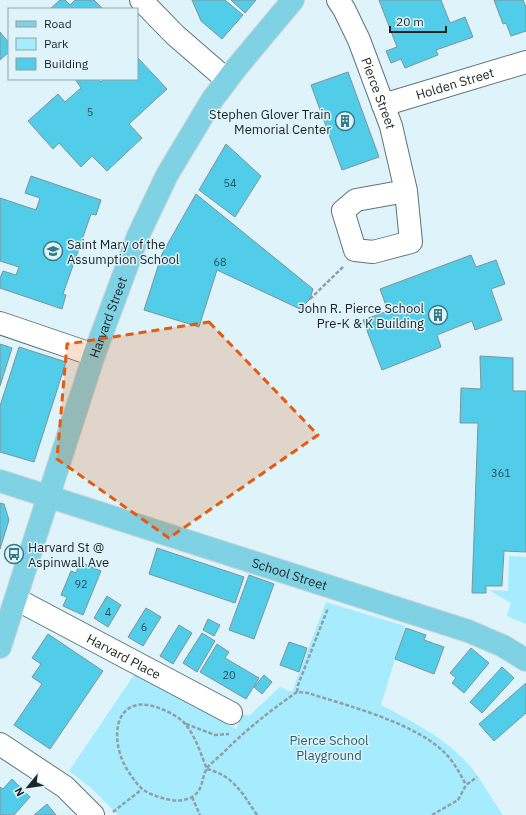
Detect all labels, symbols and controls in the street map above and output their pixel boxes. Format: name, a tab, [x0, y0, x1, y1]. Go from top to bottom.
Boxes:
legend	[8, 8, 138, 80]
scale bar	[390, 8, 446, 34]
text: 20 m	[396, 14, 424, 29]
text: Road	[44, 16, 72, 31]
text: Park	[44, 36, 69, 51]
street label: Pierce Street	[357, 55, 399, 131]
text: Building	[44, 56, 89, 71]
street label: Holden Street	[414, 64, 496, 104]
house number: 5	[87, 105, 93, 119]
place label: Stephen Glover Train Memorial Center	[209, 106, 331, 138]
building icon: Stephen Glover Train Memorial Center	[334, 110, 356, 132]
house number: 54	[223, 176, 237, 190]
place label: Saint Mary of the Assumption School	[67, 236, 180, 268]
school or university icon: Saint Mary of the Assumption School	[42, 240, 64, 262]
house number: 68	[213, 255, 227, 269]
street label: Harvard Street	[86, 274, 131, 360]
place label: John R. Pierce School Pre-K & K Building	[298, 300, 424, 332]
building icon: John R. Pierce School Pre-K & K Building	[427, 304, 449, 326]
house number: 361	[491, 466, 511, 480]
place label: Harvard St @ Aspinwall Ave	[28, 539, 109, 571]
bus stop icon: Harvard St @ Aspinwall Ave	[3, 543, 25, 565]
street label: School Street	[249, 554, 329, 594]
house number: 92	[74, 577, 88, 591]
house number: 4	[105, 605, 112, 619]
house number: 6	[141, 620, 147, 634]
street label: Harvard Place	[84, 630, 164, 683]
house number: 20	[222, 668, 236, 682]
park label: Pierce School Playground	[289, 732, 369, 764]
north arrow	[8, 767, 48, 807]
text: N	[11, 785, 27, 799]

